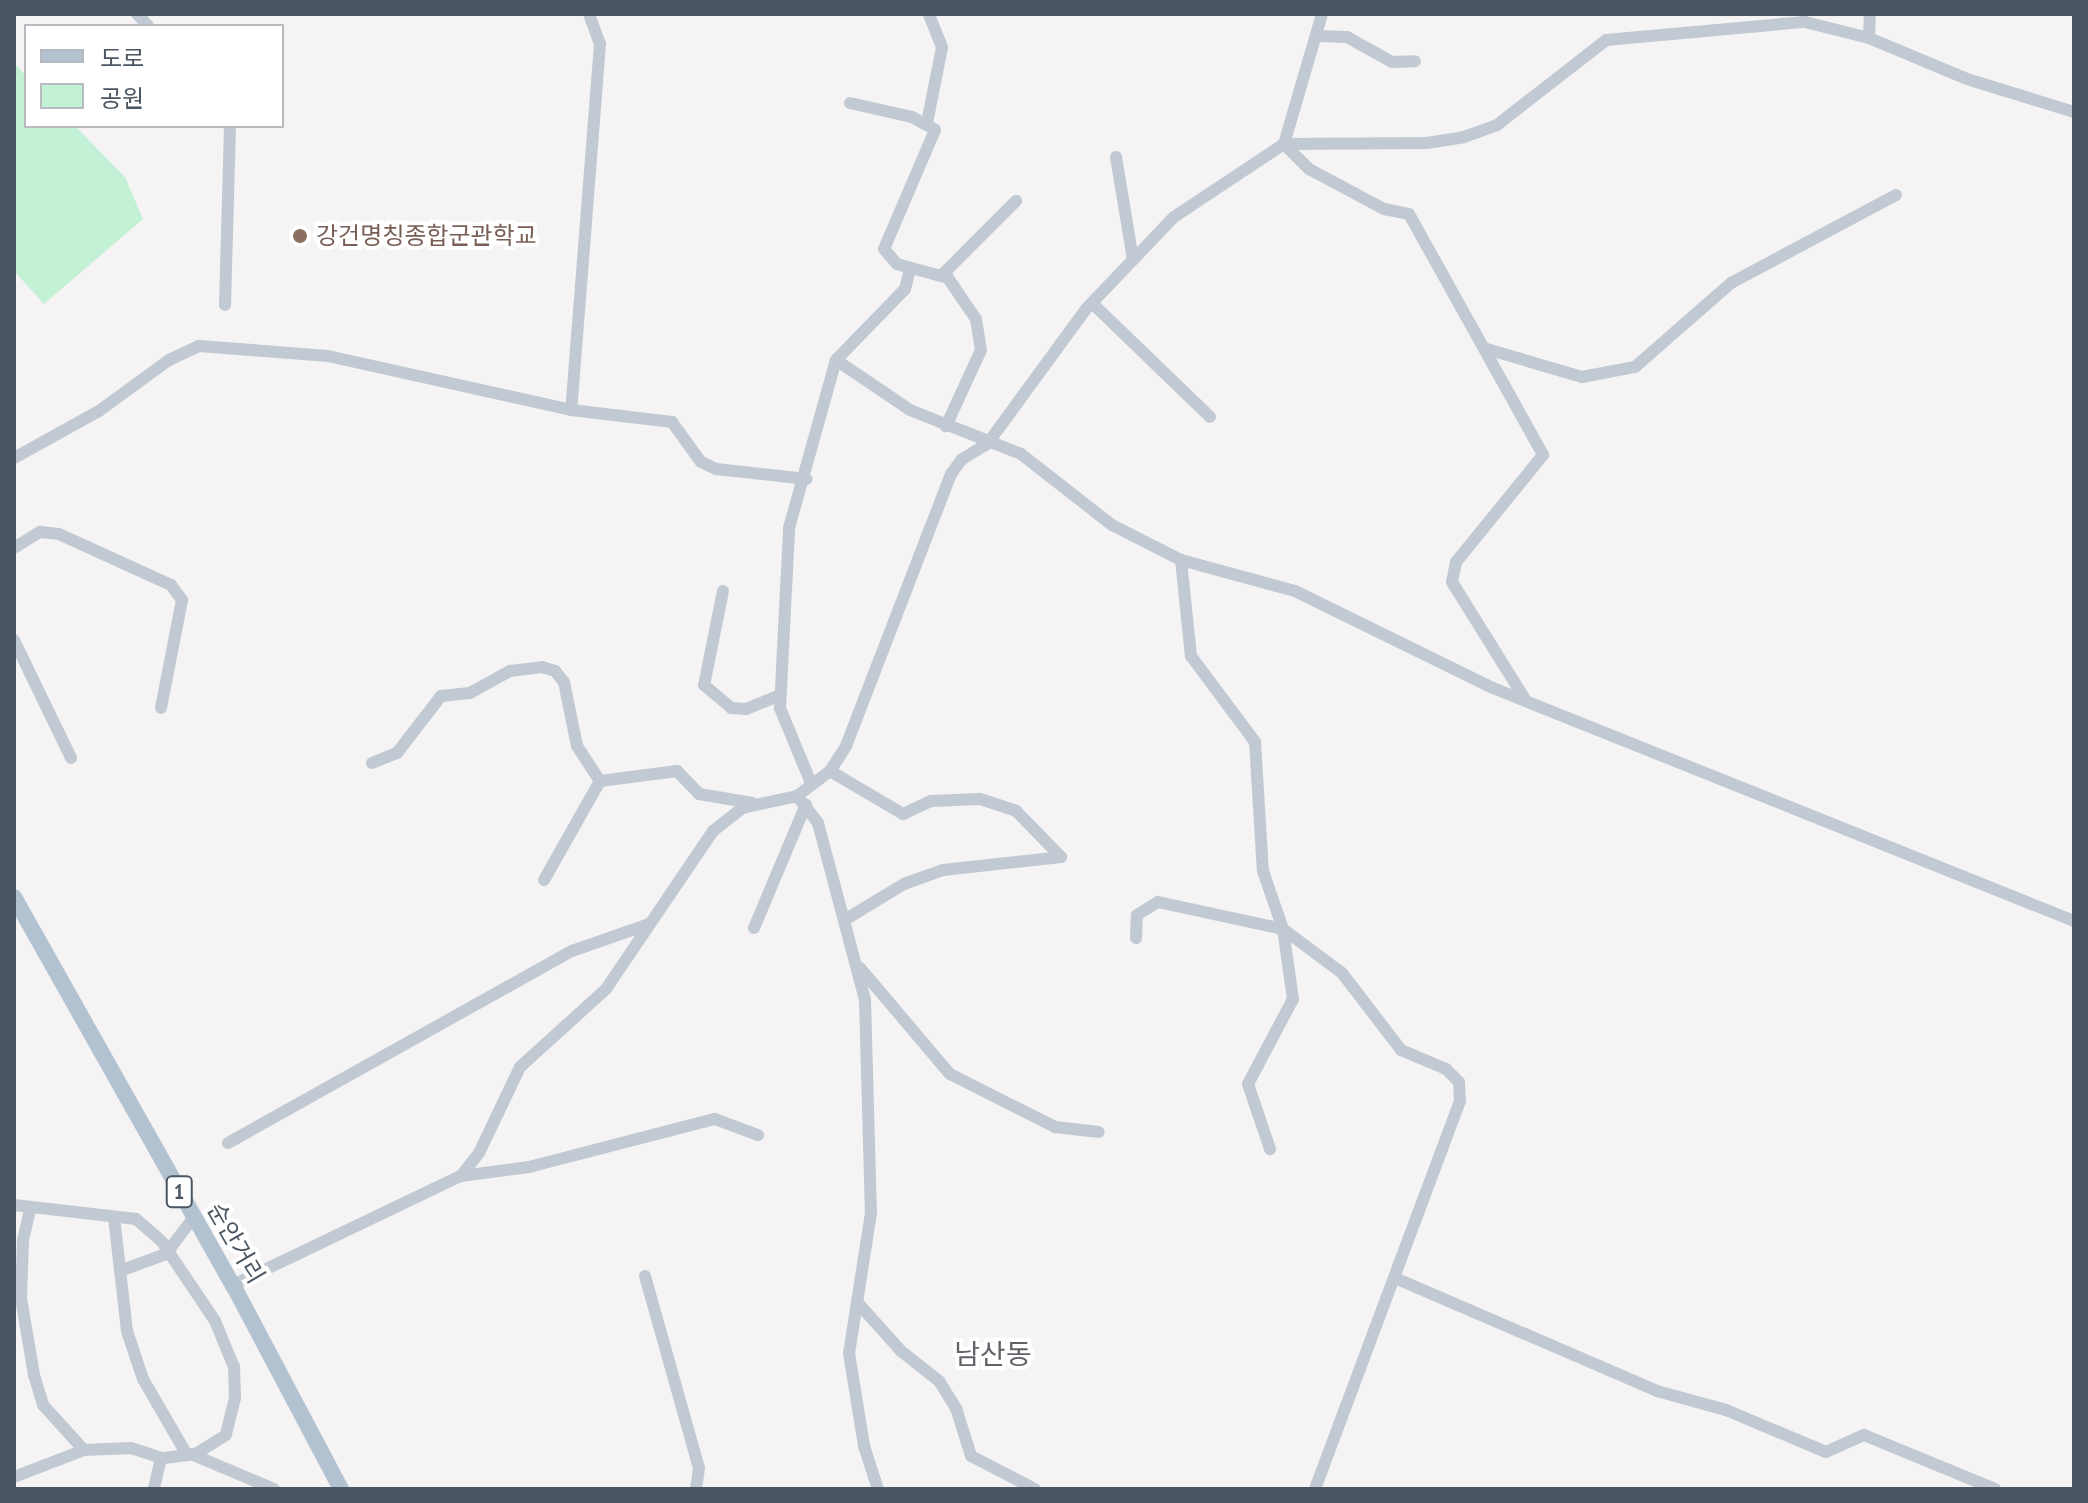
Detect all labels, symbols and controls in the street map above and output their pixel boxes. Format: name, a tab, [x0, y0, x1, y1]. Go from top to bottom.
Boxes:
legend	[24, 24, 284, 128]
text: 도로	[100, 43, 144, 74]
text: 공원	[100, 83, 144, 114]
place label: 강건명칭종합군관학교	[316, 222, 537, 250]
marker: 강건명칭종합군관학교	[291, 227, 309, 245]
road number: 1	[165, 1174, 193, 1210]
street label: 순안거리	[201, 1198, 271, 1288]
district label: 남산동	[954, 1337, 1032, 1371]

